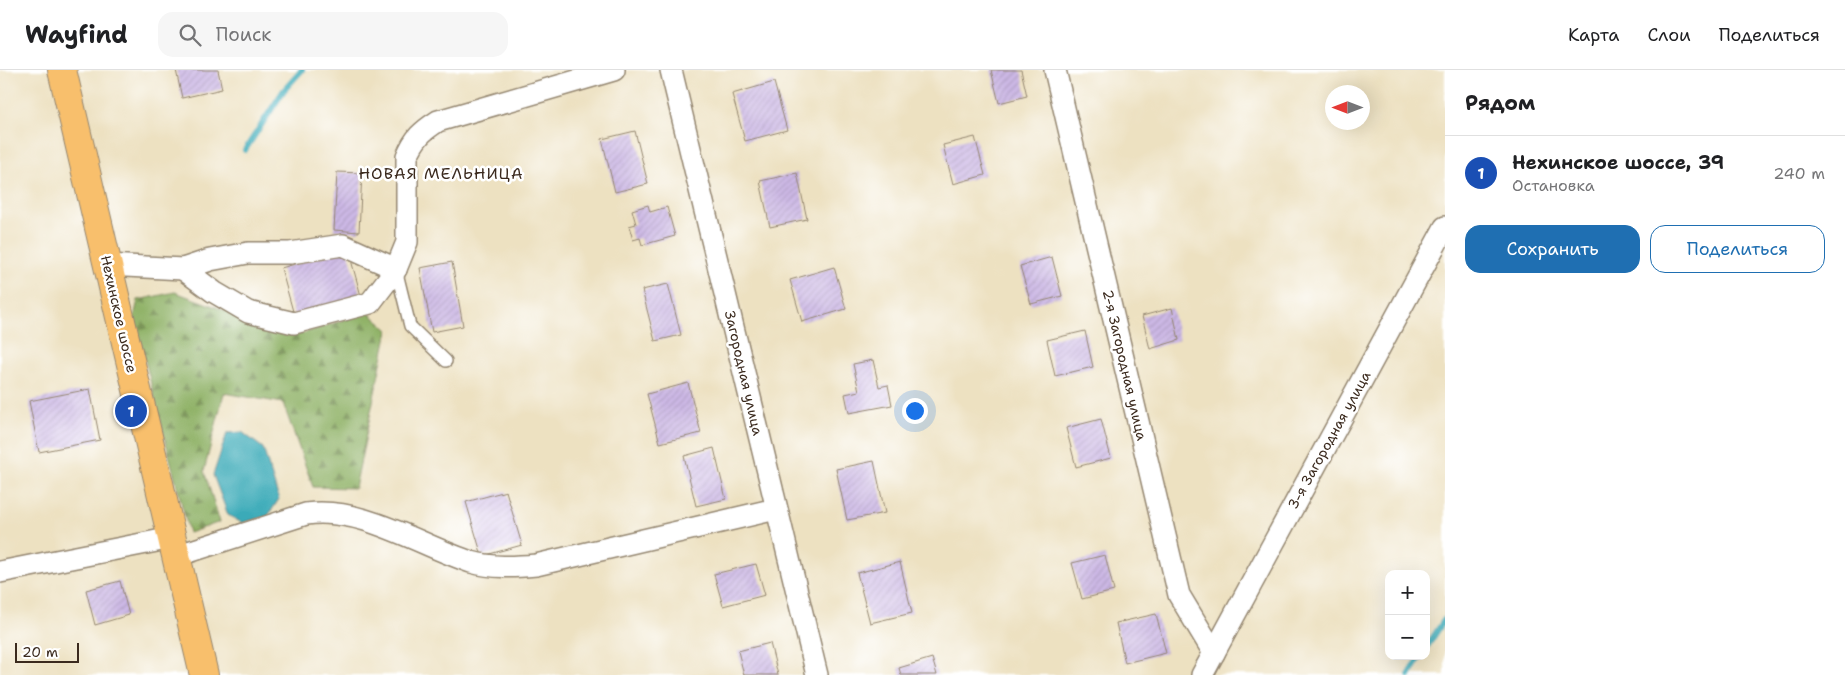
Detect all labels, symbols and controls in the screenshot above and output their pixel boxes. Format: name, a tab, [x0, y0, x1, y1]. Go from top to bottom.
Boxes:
search box	[158, 12, 508, 57]
text: Wayfind	[25, 19, 128, 51]
icon: search	[176, 21, 204, 49]
text: Поиск	[216, 22, 271, 47]
text: Карта	[1568, 23, 1619, 47]
text: Слои	[1647, 23, 1691, 47]
text: Поделиться	[1719, 23, 1820, 47]
north arrow	[1325, 85, 1370, 130]
text: Рядом	[1465, 89, 1535, 117]
text: Нехинское шоссе, 39	[1512, 150, 1724, 175]
district label: НОВАЯ МЕЛЬНИЦА	[358, 163, 524, 184]
text: 1	[1477, 163, 1485, 184]
text: 240 m	[1773, 163, 1825, 184]
text: Остановка	[1512, 175, 1595, 196]
button: Сохранить	[1465, 225, 1640, 273]
button: Поделиться	[1650, 225, 1825, 273]
street label: Нехинское шоссе	[97, 254, 141, 375]
street label: 2-я Загородная улица	[1099, 288, 1151, 443]
street label: Загородная улица	[721, 309, 767, 437]
street label: 3-я Загородная улица	[1284, 368, 1375, 512]
pin: 1	[115, 392, 147, 430]
your location	[902, 398, 928, 424]
map controls	[1385, 570, 1430, 660]
button: +	[1385, 570, 1430, 615]
button: −	[1385, 615, 1430, 660]
scale bar	[15, 640, 79, 663]
text: 20 m	[22, 643, 58, 661]

